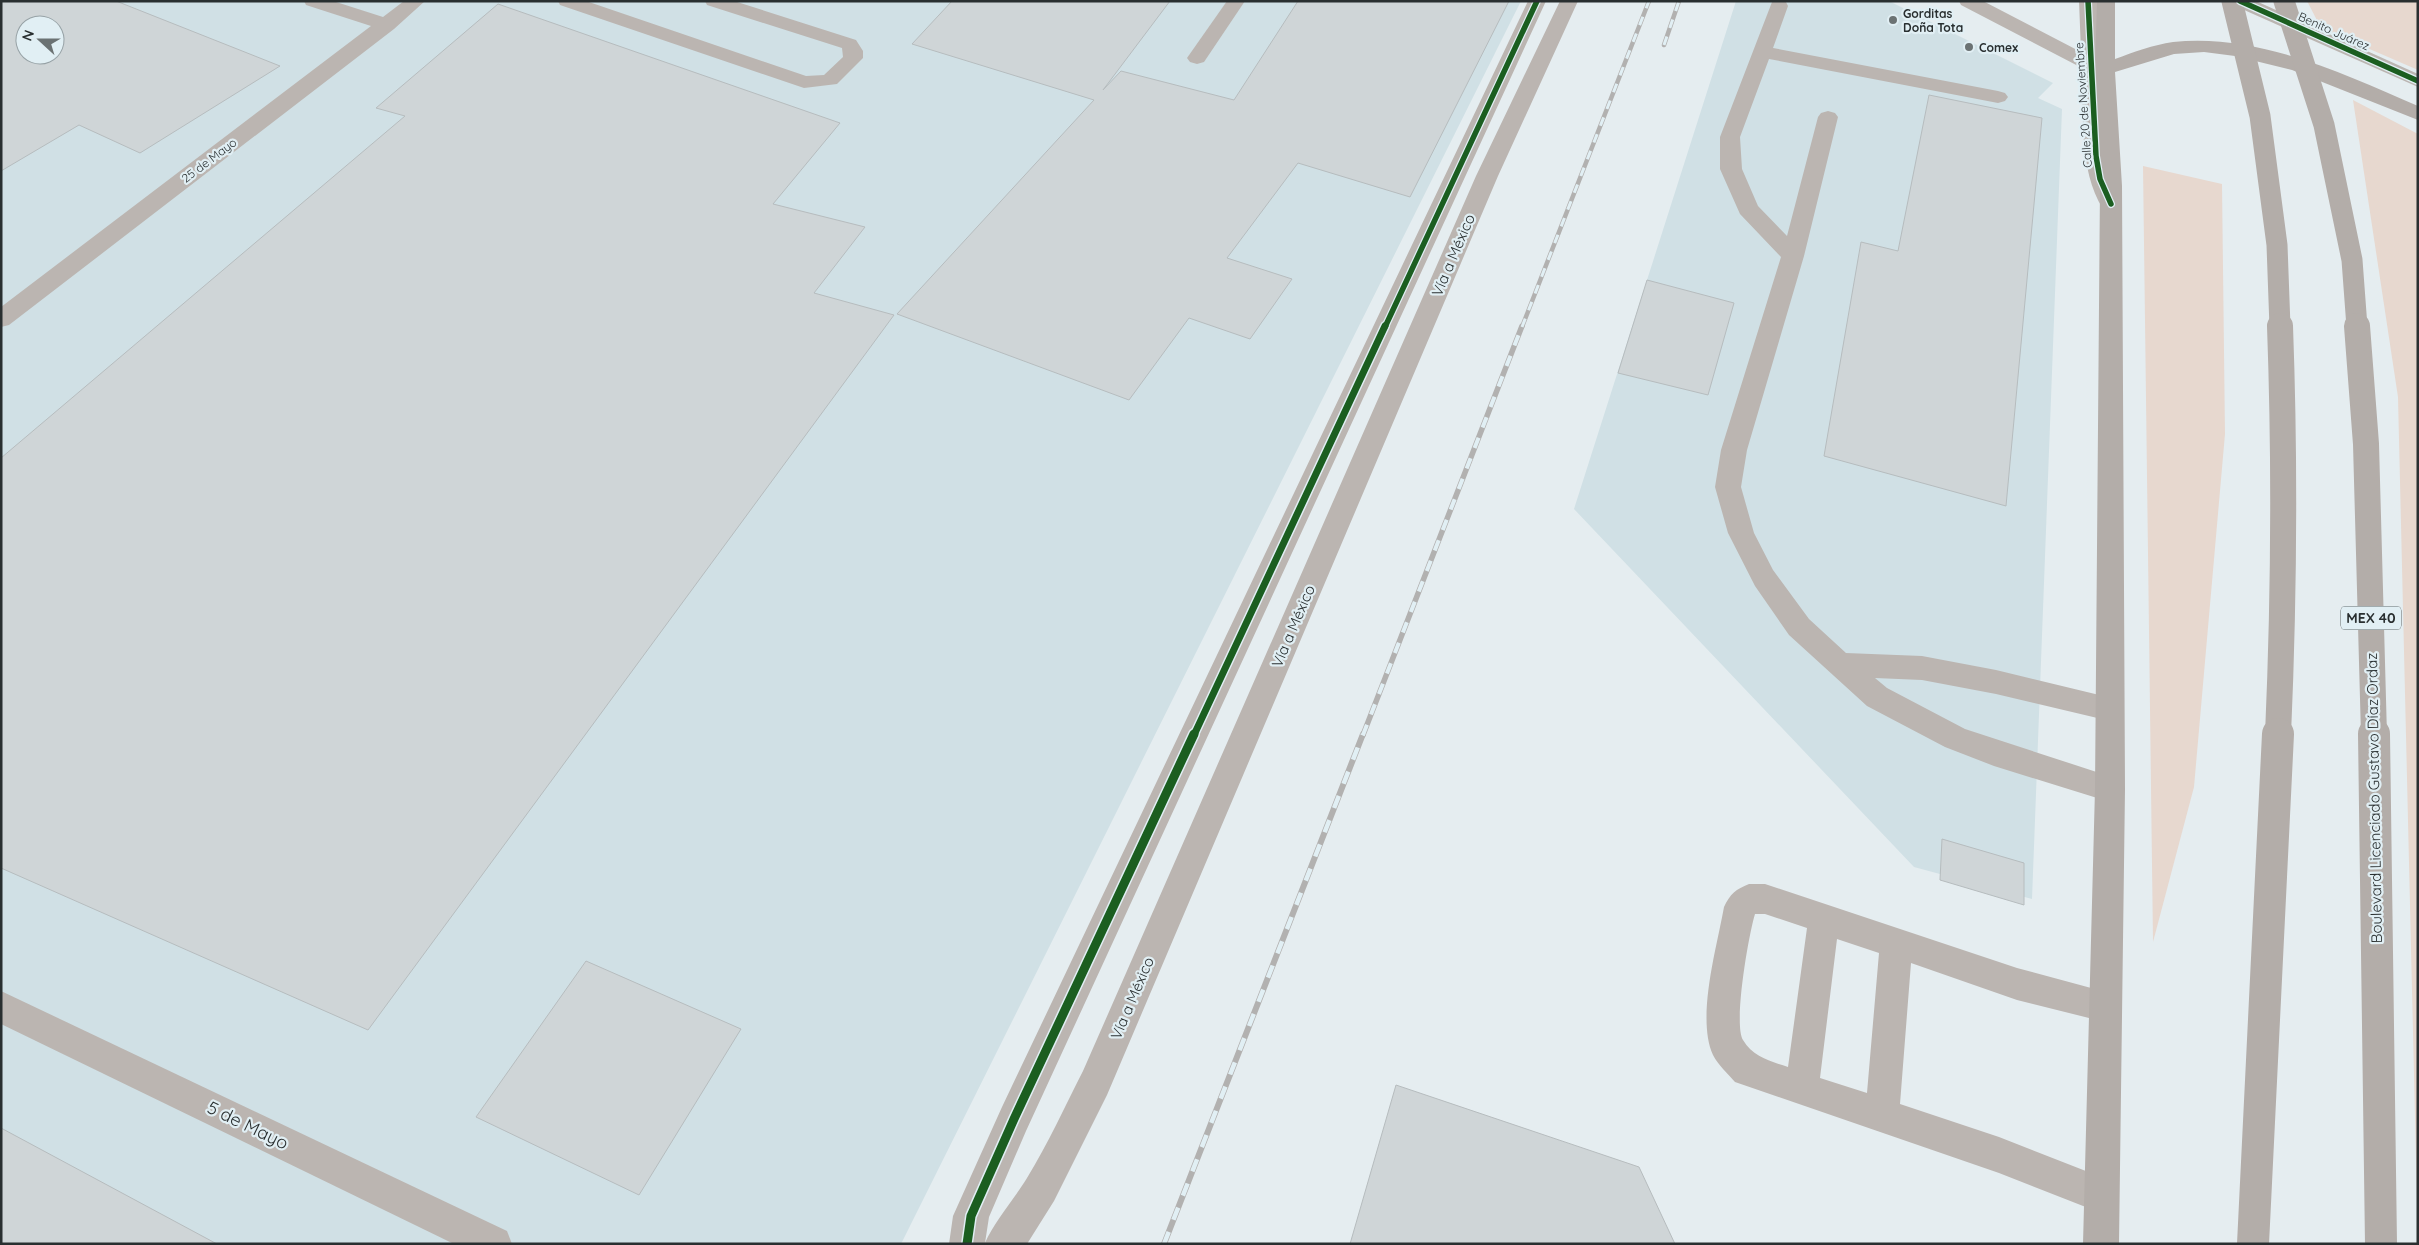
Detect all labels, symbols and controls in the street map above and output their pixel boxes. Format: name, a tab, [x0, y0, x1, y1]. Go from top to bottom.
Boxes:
place label: Gorditas Doña Tota	[1903, 6, 1963, 35]
street label: Benito Juárez	[2296, 9, 2372, 54]
marker: Gorditas Doña Tota	[1887, 14, 1899, 26]
north arrow	[15, 15, 65, 65]
text: N	[18, 27, 38, 43]
place label: Comex	[1979, 40, 2018, 55]
marker: Comex	[1963, 41, 1975, 53]
street label: Calle 20 de Noviembre	[2071, 41, 2095, 168]
street label: 25 de Mayo	[179, 134, 239, 186]
street label: Vía a México	[1427, 211, 1479, 299]
street label: Vía a México	[1267, 582, 1319, 670]
road number: MEX 40	[2341, 606, 2401, 630]
street label: Boulevard Licenciado Gustavo Díaz Ordaz	[2362, 652, 2386, 944]
street label: Vía a México	[1106, 954, 1158, 1042]
street label: 5 de Mayo	[204, 1095, 292, 1155]

